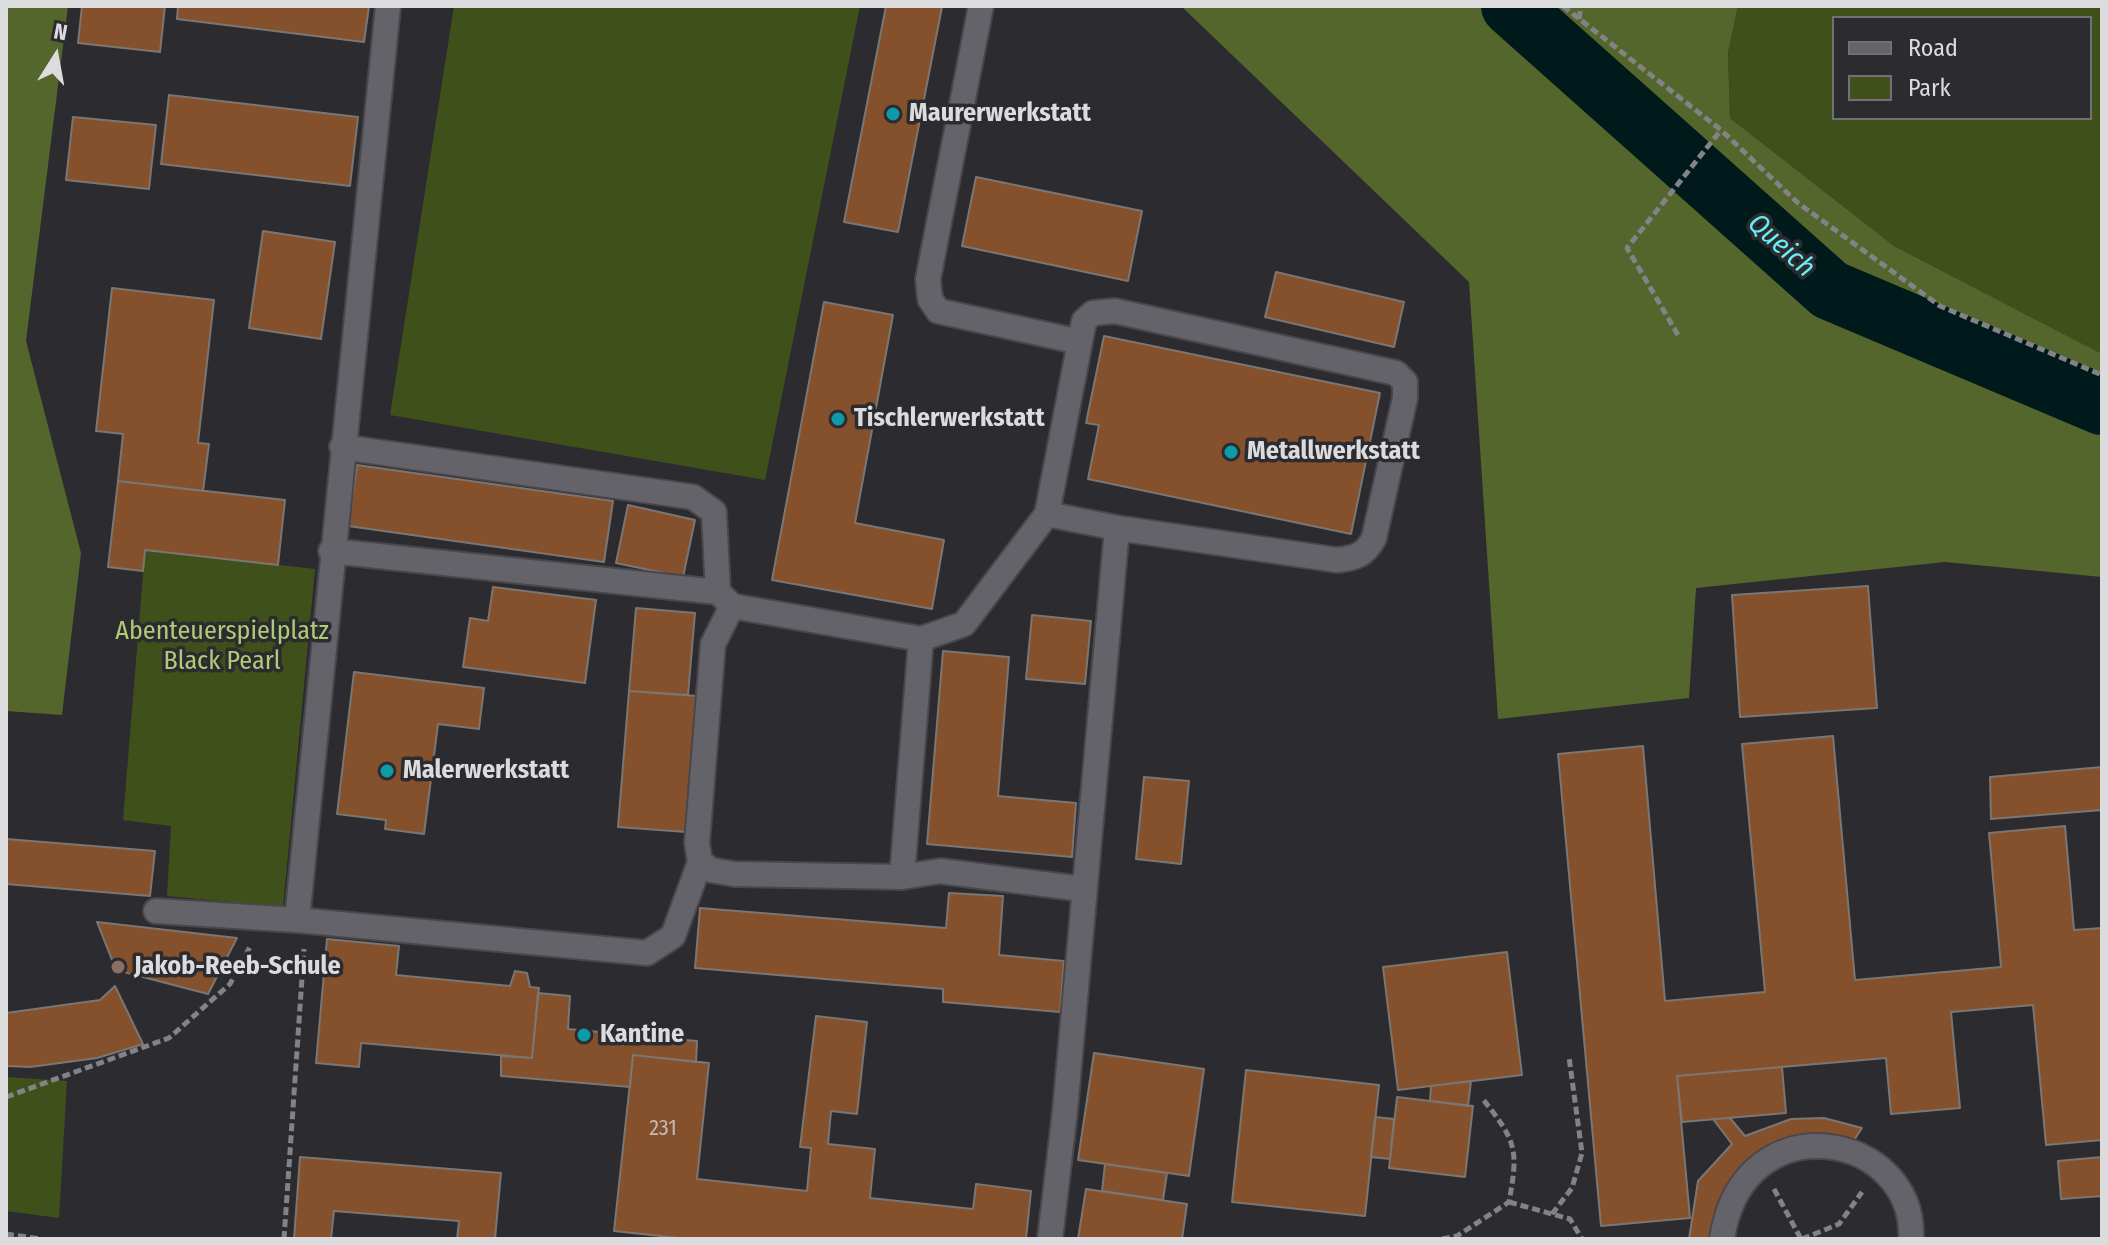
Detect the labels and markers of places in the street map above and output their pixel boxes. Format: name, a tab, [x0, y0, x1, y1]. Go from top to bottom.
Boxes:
place label: Maurerwerkstatt	[909, 98, 1091, 130]
marker: Maurerwerkstatt	[884, 105, 902, 123]
place label: Tischlerwerkstatt	[854, 403, 1045, 435]
marker: Tischlerwerkstatt	[829, 410, 847, 428]
place label: Metallwerkstatt	[1247, 436, 1420, 468]
marker: Metallwerkstatt	[1222, 443, 1240, 461]
place label: Malerwerkstatt	[403, 755, 569, 787]
marker: Malerwerkstatt	[378, 762, 396, 780]
place label: Jakob-Reeb-Schule	[134, 951, 341, 983]
marker: Jakob-Reeb-Schule	[109, 958, 127, 976]
place label: Kantine	[600, 1019, 684, 1051]
marker: Kantine	[575, 1026, 593, 1044]

